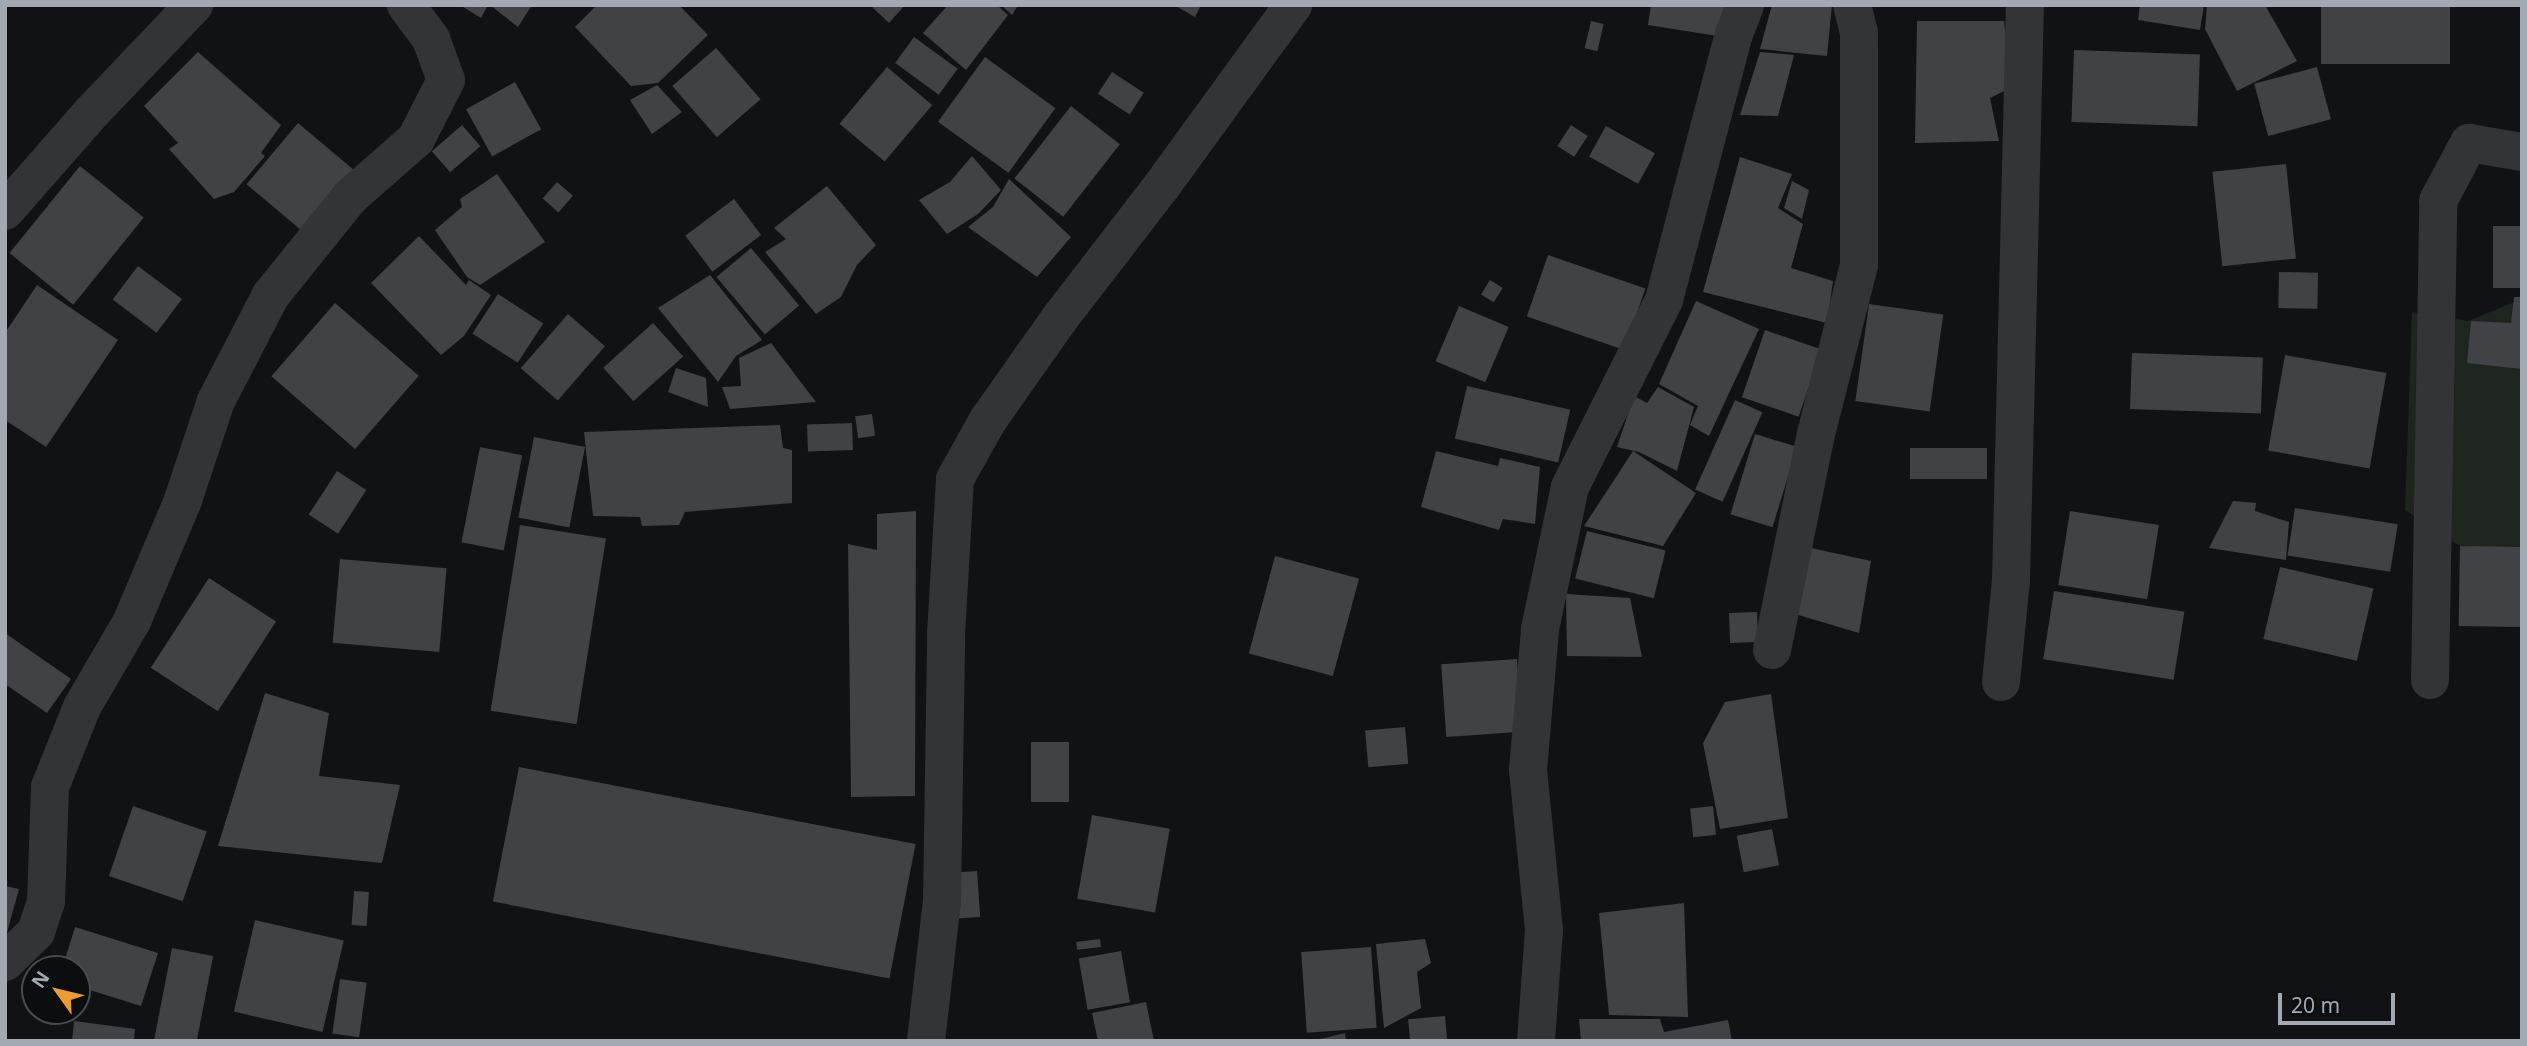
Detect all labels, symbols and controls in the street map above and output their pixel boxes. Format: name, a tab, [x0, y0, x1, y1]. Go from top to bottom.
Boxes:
north arrow	[21, 955, 91, 1025]
text: N	[25, 966, 55, 993]
scale bar	[2282, 979, 2399, 1023]
text: 20 m	[2291, 991, 2340, 1019]

